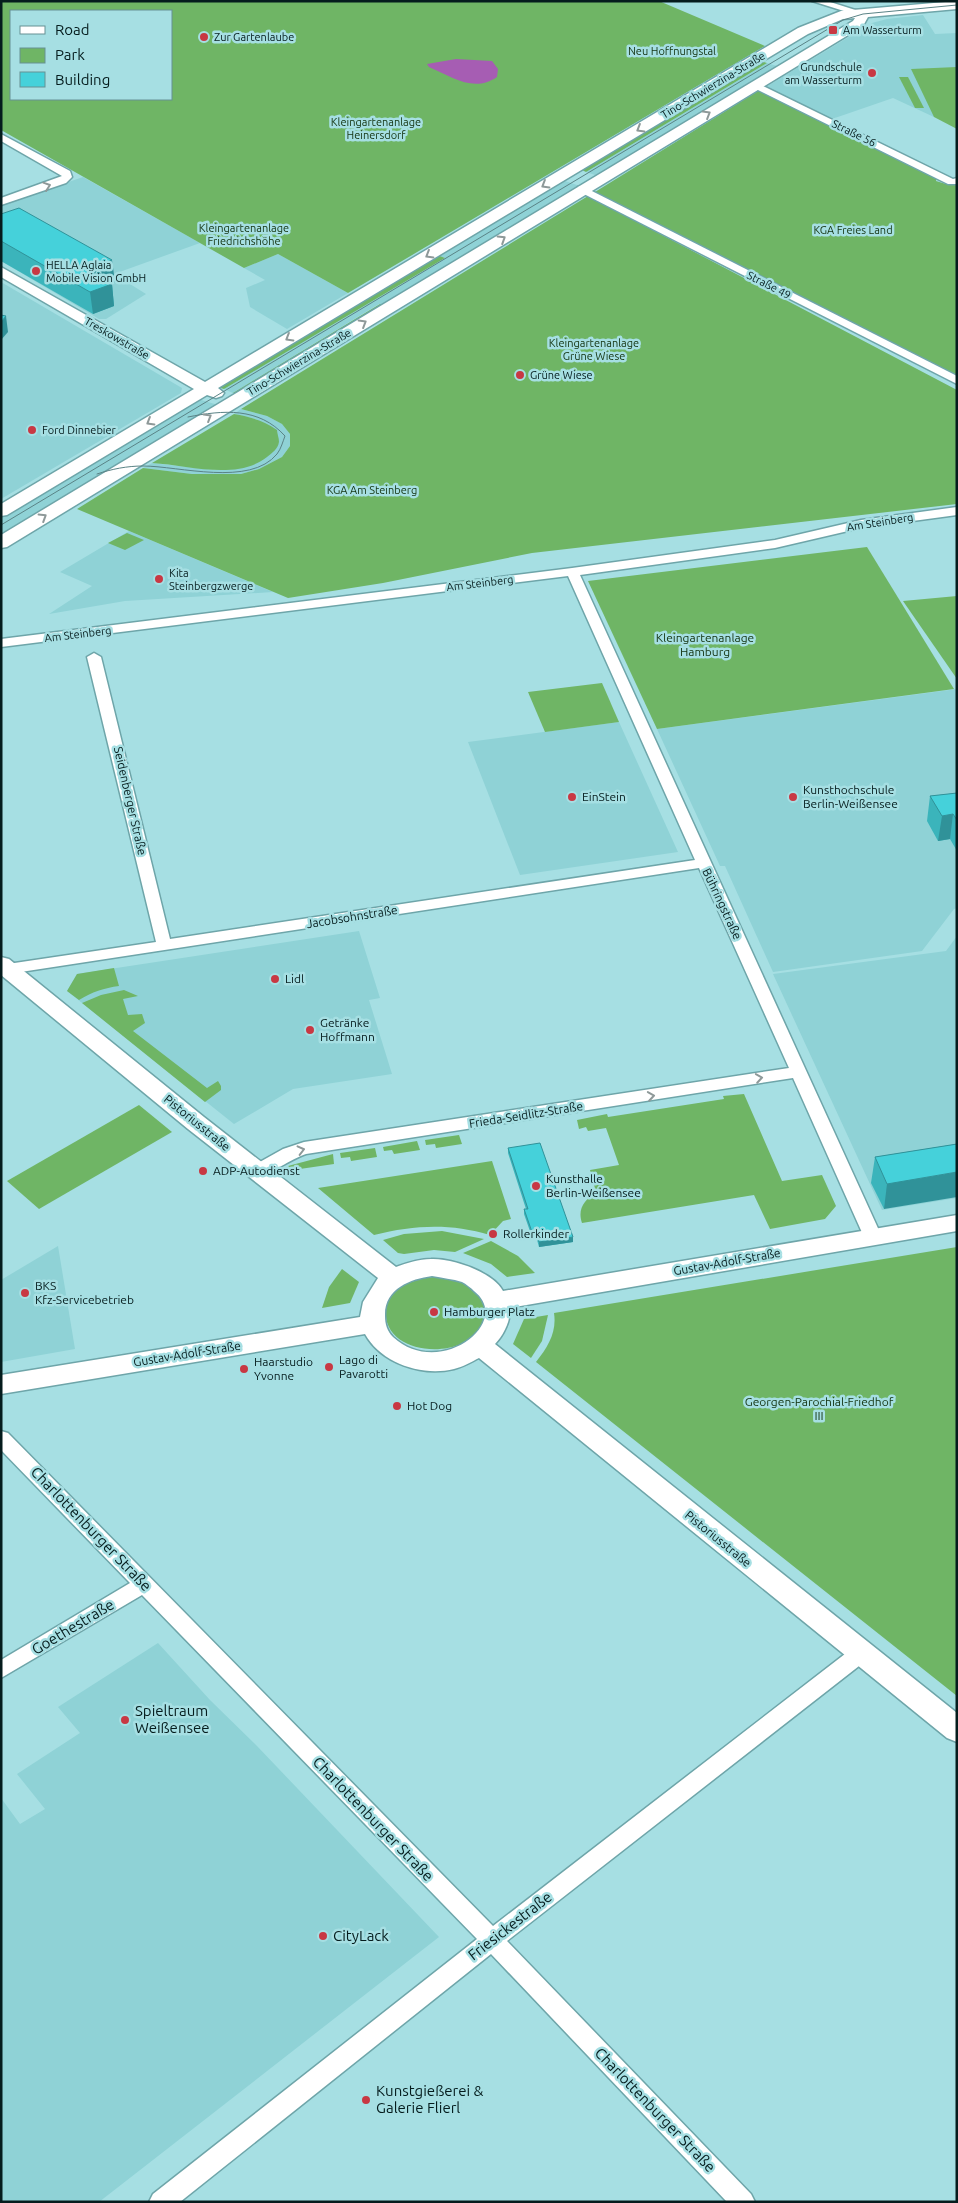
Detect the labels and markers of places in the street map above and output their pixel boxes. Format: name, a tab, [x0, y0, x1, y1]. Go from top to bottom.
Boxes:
marker: Am Wasserturm	[827, 24, 839, 36]
place label: Am Wasserturm	[843, 24, 922, 36]
marker: Zur Gartenlaube	[198, 31, 210, 43]
place label: Zur Gartenlaube	[214, 31, 294, 43]
place label: Grundschule am Wasserturm	[785, 61, 862, 86]
marker: Grundschule am Wasserturm	[866, 67, 878, 79]
place label: HELLA Aglaia Mobile Vision GmbH	[46, 259, 146, 284]
marker: HELLA Aglaia Mobile Vision GmbH	[30, 265, 42, 277]
marker: Grüne Wiese	[514, 369, 526, 381]
place label: Grüne Wiese	[530, 369, 593, 381]
marker: Ford Dinnebier	[26, 424, 38, 436]
place label: Ford Dinnebier	[42, 424, 117, 436]
place label: Kita Steinbergzwerge	[169, 567, 253, 592]
marker: Kita Steinbergzwerge	[153, 573, 165, 585]
place label: Kunsthochschule Berlin-Weißensee	[803, 783, 898, 810]
place label: EinStein	[582, 790, 626, 803]
marker: EinStein	[566, 791, 578, 803]
marker: Kunsthochschule Berlin-Weißensee	[787, 791, 799, 803]
place label: Lidl	[285, 972, 304, 985]
marker: Lidl	[269, 973, 281, 985]
place label: Getränke Hoffmann	[320, 1016, 375, 1043]
marker: Getränke Hoffmann	[304, 1024, 316, 1036]
place label: ADP-Autodienst	[213, 1164, 300, 1177]
marker: ADP-Autodienst	[197, 1165, 209, 1177]
place label: Kunsthalle Berlin-Weißensee	[546, 1172, 641, 1199]
marker: Kunsthalle Berlin-Weißensee	[530, 1180, 542, 1192]
place label: Rollerkinder	[503, 1227, 569, 1240]
marker: Rollerkinder	[487, 1228, 499, 1240]
place label: BKS Kfz-Servicebetrieb	[35, 1279, 134, 1306]
marker: BKS Kfz-Servicebetrieb	[19, 1287, 31, 1299]
place label: Hamburger Platz	[444, 1305, 535, 1318]
marker: Hamburger Platz	[428, 1306, 440, 1318]
place label: Lago di Pavarotti	[339, 1353, 388, 1380]
place label: Haarstudio Yvonne	[254, 1355, 313, 1382]
marker: Lago di Pavarotti	[323, 1361, 335, 1373]
marker: Haarstudio Yvonne	[238, 1363, 250, 1375]
place label: Hot Dog	[407, 1399, 452, 1412]
marker: Hot Dog	[391, 1400, 403, 1412]
place label: Spieltraum Weißensee	[135, 1702, 210, 1736]
marker: Spieltraum Weißensee	[119, 1714, 131, 1726]
place label: CityLack	[333, 1927, 389, 1944]
marker: CityLack	[317, 1930, 329, 1942]
place label: Kunstgießerei & Galerie Flierl	[376, 2082, 483, 2116]
marker: Kunstgießerei & Galerie Flierl	[360, 2094, 372, 2106]

